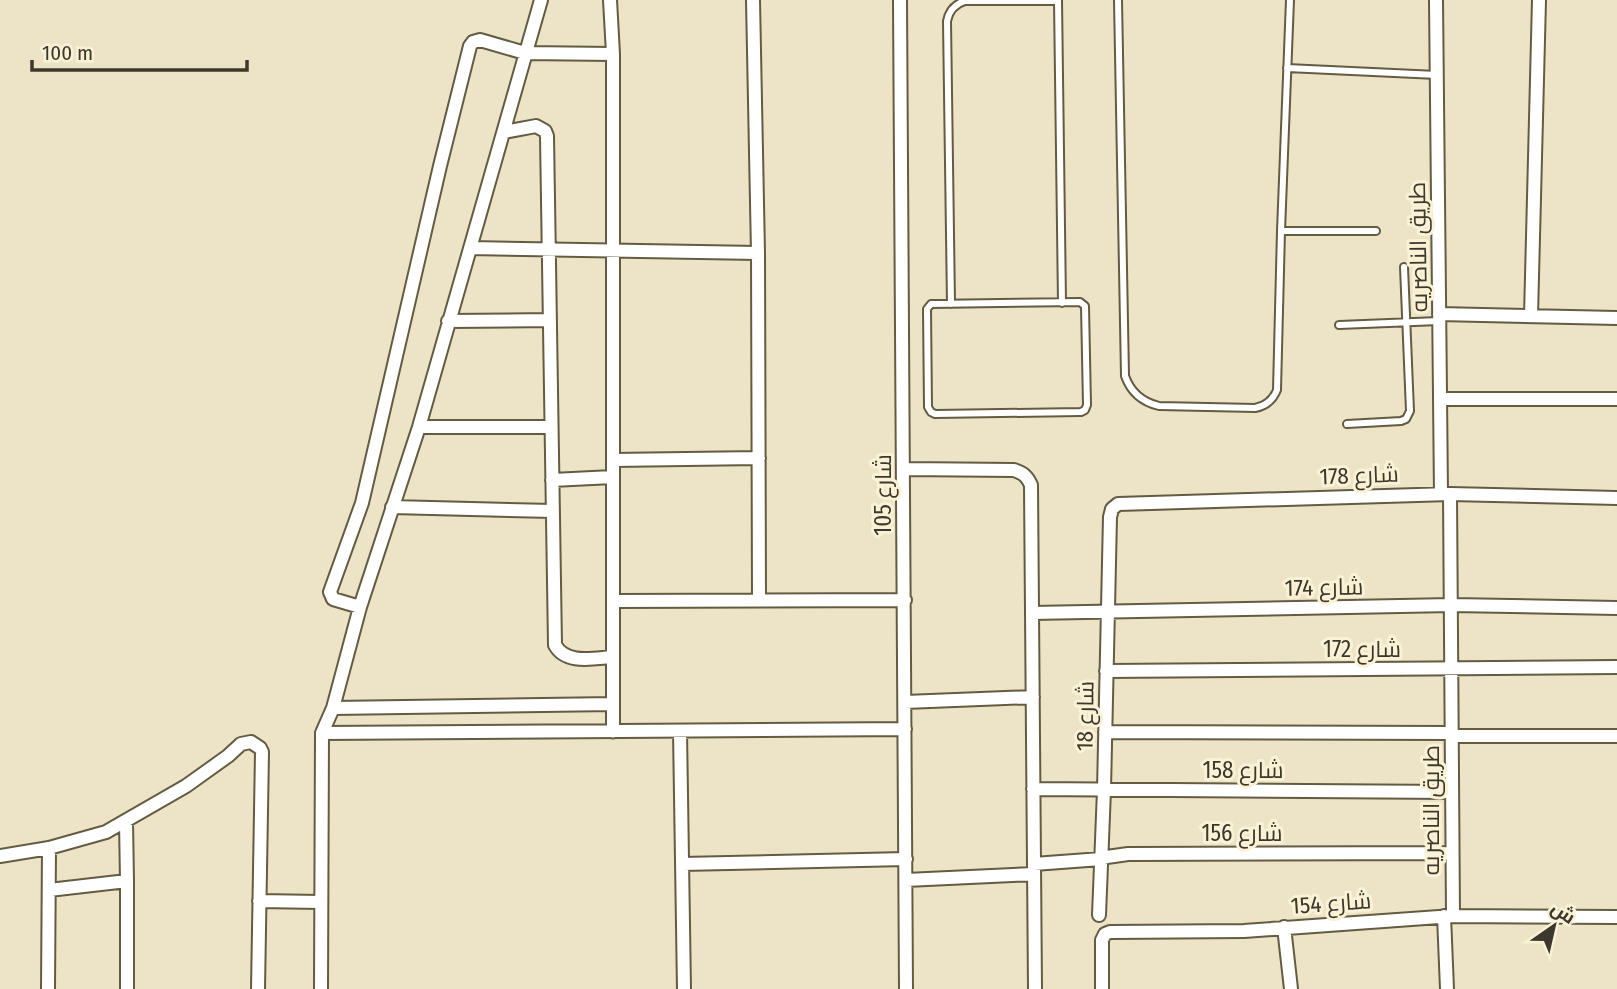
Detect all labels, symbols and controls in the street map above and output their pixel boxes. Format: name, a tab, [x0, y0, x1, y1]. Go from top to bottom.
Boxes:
scale bar	[32, 28, 247, 72]
text: 100 m	[42, 40, 93, 66]
street label: طريق الناصريه	[1403, 182, 1433, 312]
street label: شارع 105	[869, 454, 899, 536]
street label: شارع 178	[1319, 460, 1399, 492]
street label: شارع 174	[1284, 572, 1364, 604]
street label: شارع 172	[1323, 635, 1401, 665]
street label: شارع 18	[1070, 681, 1102, 752]
street label: طريق الناصريه	[1417, 745, 1445, 875]
street label: شارع 158	[1203, 756, 1284, 786]
street label: شارع 156	[1202, 819, 1282, 849]
street label: شارع 154	[1290, 886, 1372, 922]
north arrow	[1519, 891, 1589, 961]
text: ش	[1547, 896, 1580, 929]

